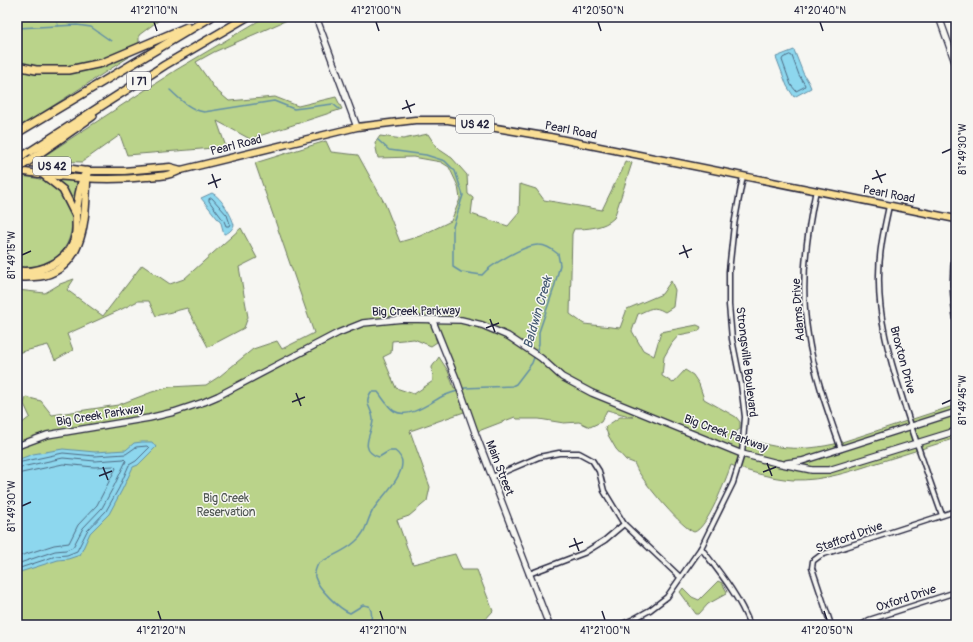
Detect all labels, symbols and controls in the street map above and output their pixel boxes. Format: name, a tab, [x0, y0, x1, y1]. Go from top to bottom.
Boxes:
text: 41°21'10"N	[130, 5, 178, 17]
text: 41°21'00"N	[351, 5, 401, 17]
text: 41°20'50"N	[572, 5, 624, 17]
text: 41°20'40"N	[794, 5, 846, 17]
road number: I 71	[127, 72, 151, 90]
road number: US 42	[456, 115, 494, 133]
street label: Pearl Road	[544, 118, 598, 143]
text: 81°49'30"W	[957, 123, 969, 175]
street label: Pearl Road	[209, 132, 264, 159]
road number: US 42	[33, 157, 71, 175]
street label: Pearl Road	[862, 182, 916, 207]
text: 81°49'15"W	[6, 230, 18, 279]
water label: Baldwin Creek	[520, 273, 556, 350]
street label: Adams Drive	[789, 278, 808, 342]
street label: Big Creek Parkway	[372, 303, 460, 320]
street label: Strongsville Boulevard	[732, 306, 761, 418]
street label: Broxton Drive	[886, 325, 919, 396]
text: 81°49'45"W	[957, 375, 969, 425]
street label: Big Creek Parkway	[55, 401, 145, 430]
street label: Big Creek Parkway	[682, 411, 770, 456]
street label: Main Street	[482, 438, 517, 498]
text: 81°49'30"W	[6, 480, 18, 532]
park label: Big Creek Reservation	[196, 491, 256, 520]
street label: Stafford Drive	[814, 518, 885, 556]
street label: Oxford Drive	[874, 582, 938, 615]
text: 41°21'20"N	[137, 625, 186, 637]
text: 41°21'10"N	[359, 625, 407, 637]
text: 41°21'00"N	[580, 625, 630, 637]
text: 41°20'50"N	[801, 625, 853, 637]

